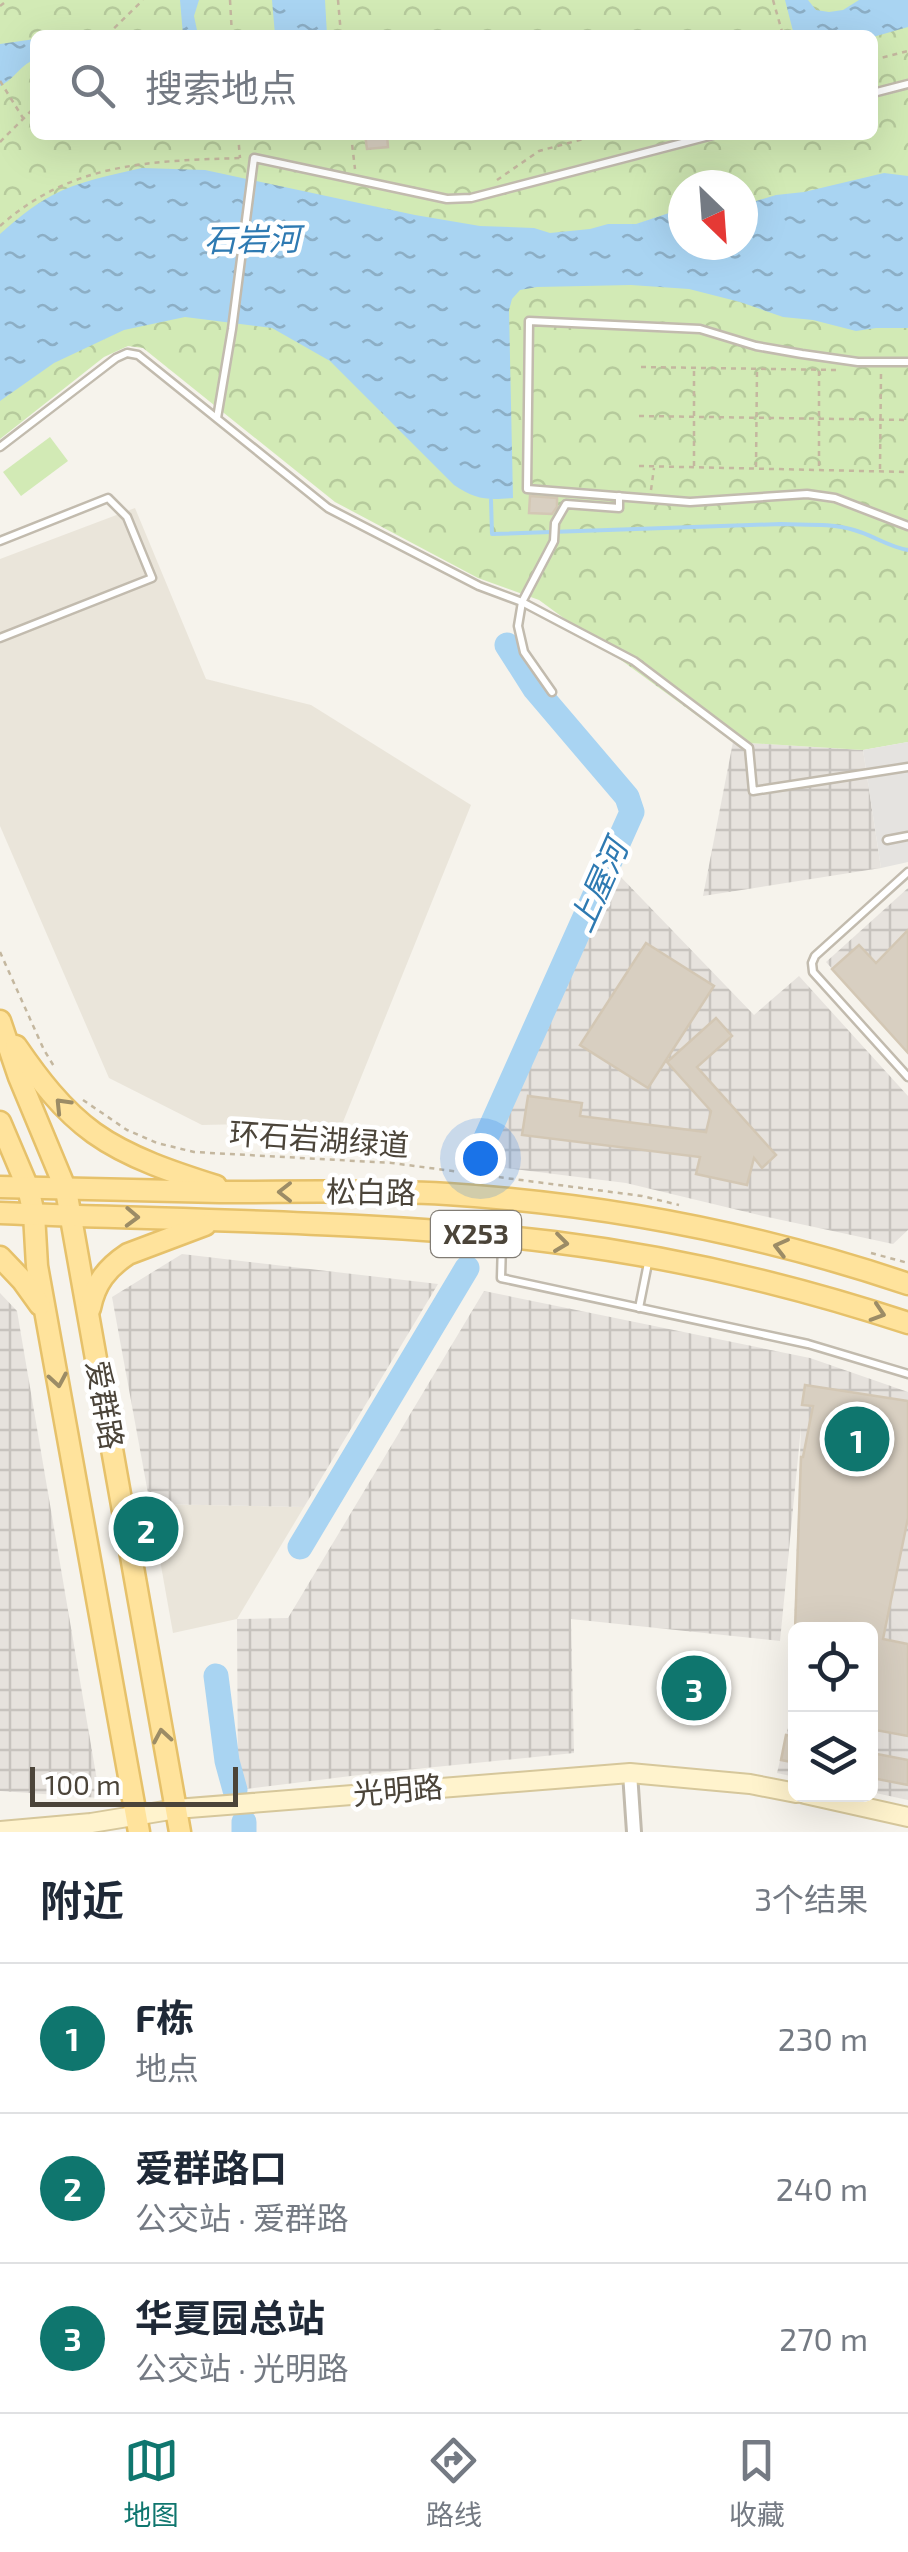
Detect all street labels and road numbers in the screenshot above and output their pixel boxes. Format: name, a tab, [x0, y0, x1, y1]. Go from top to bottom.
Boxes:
street label: 环石岩湖绿道	[228, 1114, 410, 1162]
street label: 松白路	[326, 1172, 416, 1210]
road number: X253	[431, 1211, 521, 1257]
street label: 爱群路	[80, 1357, 132, 1452]
street label: 光明路	[351, 1767, 444, 1811]

